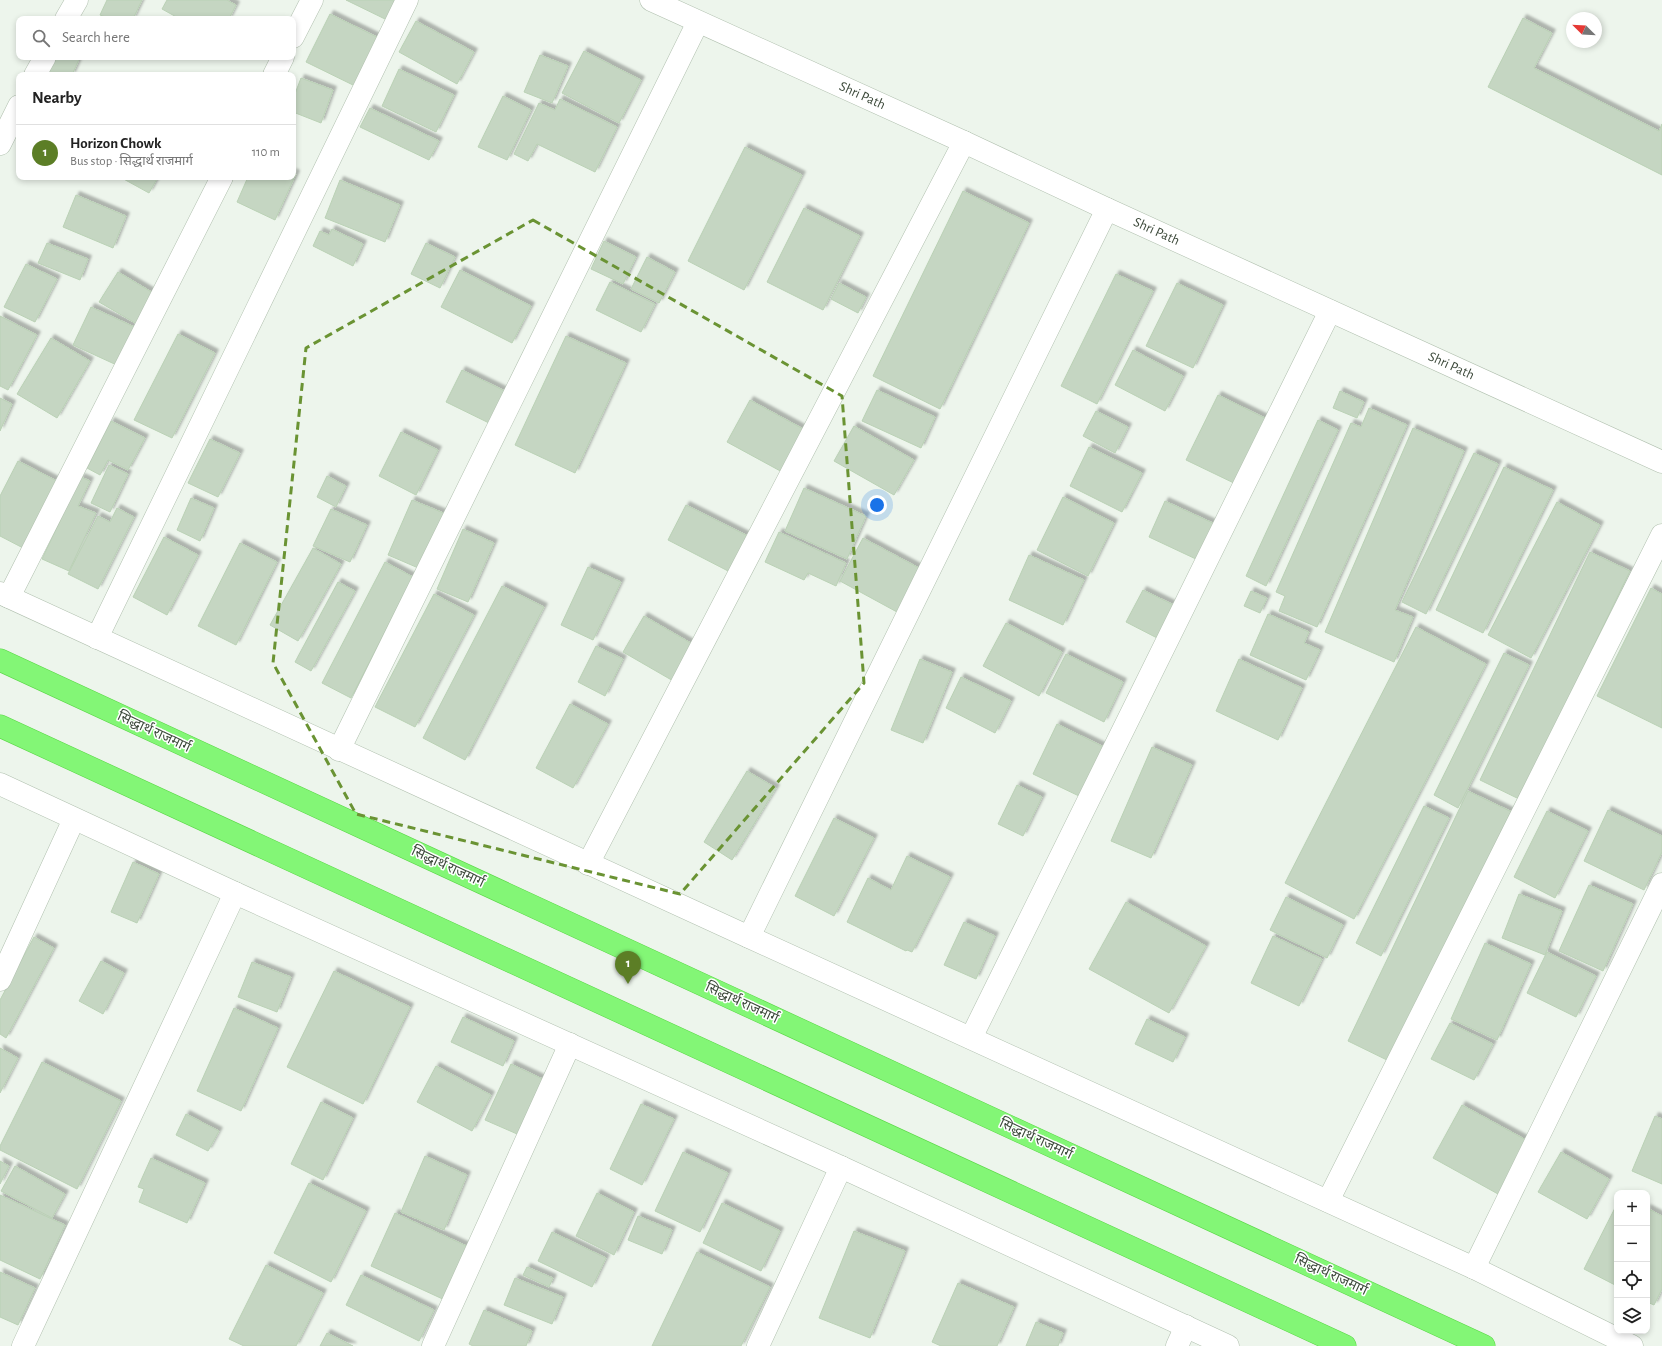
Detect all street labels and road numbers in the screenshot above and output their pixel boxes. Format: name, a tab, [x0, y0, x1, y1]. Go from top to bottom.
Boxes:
street label: Shri Path	[837, 79, 887, 112]
street label: Shri Path	[1131, 215, 1182, 248]
street label: Shri Path	[1426, 349, 1476, 382]
street label: सिद्धार्थ राजमार्ग	[115, 707, 195, 755]
street label: सिद्धार्थ राजमार्ग	[409, 842, 489, 890]
street label: सिद्धार्थ राजमार्ग	[703, 978, 783, 1026]
street label: सिद्धार्थ राजमार्ग	[997, 1114, 1077, 1162]
street label: सिद्धार्थ राजमार्ग	[1292, 1250, 1372, 1298]

